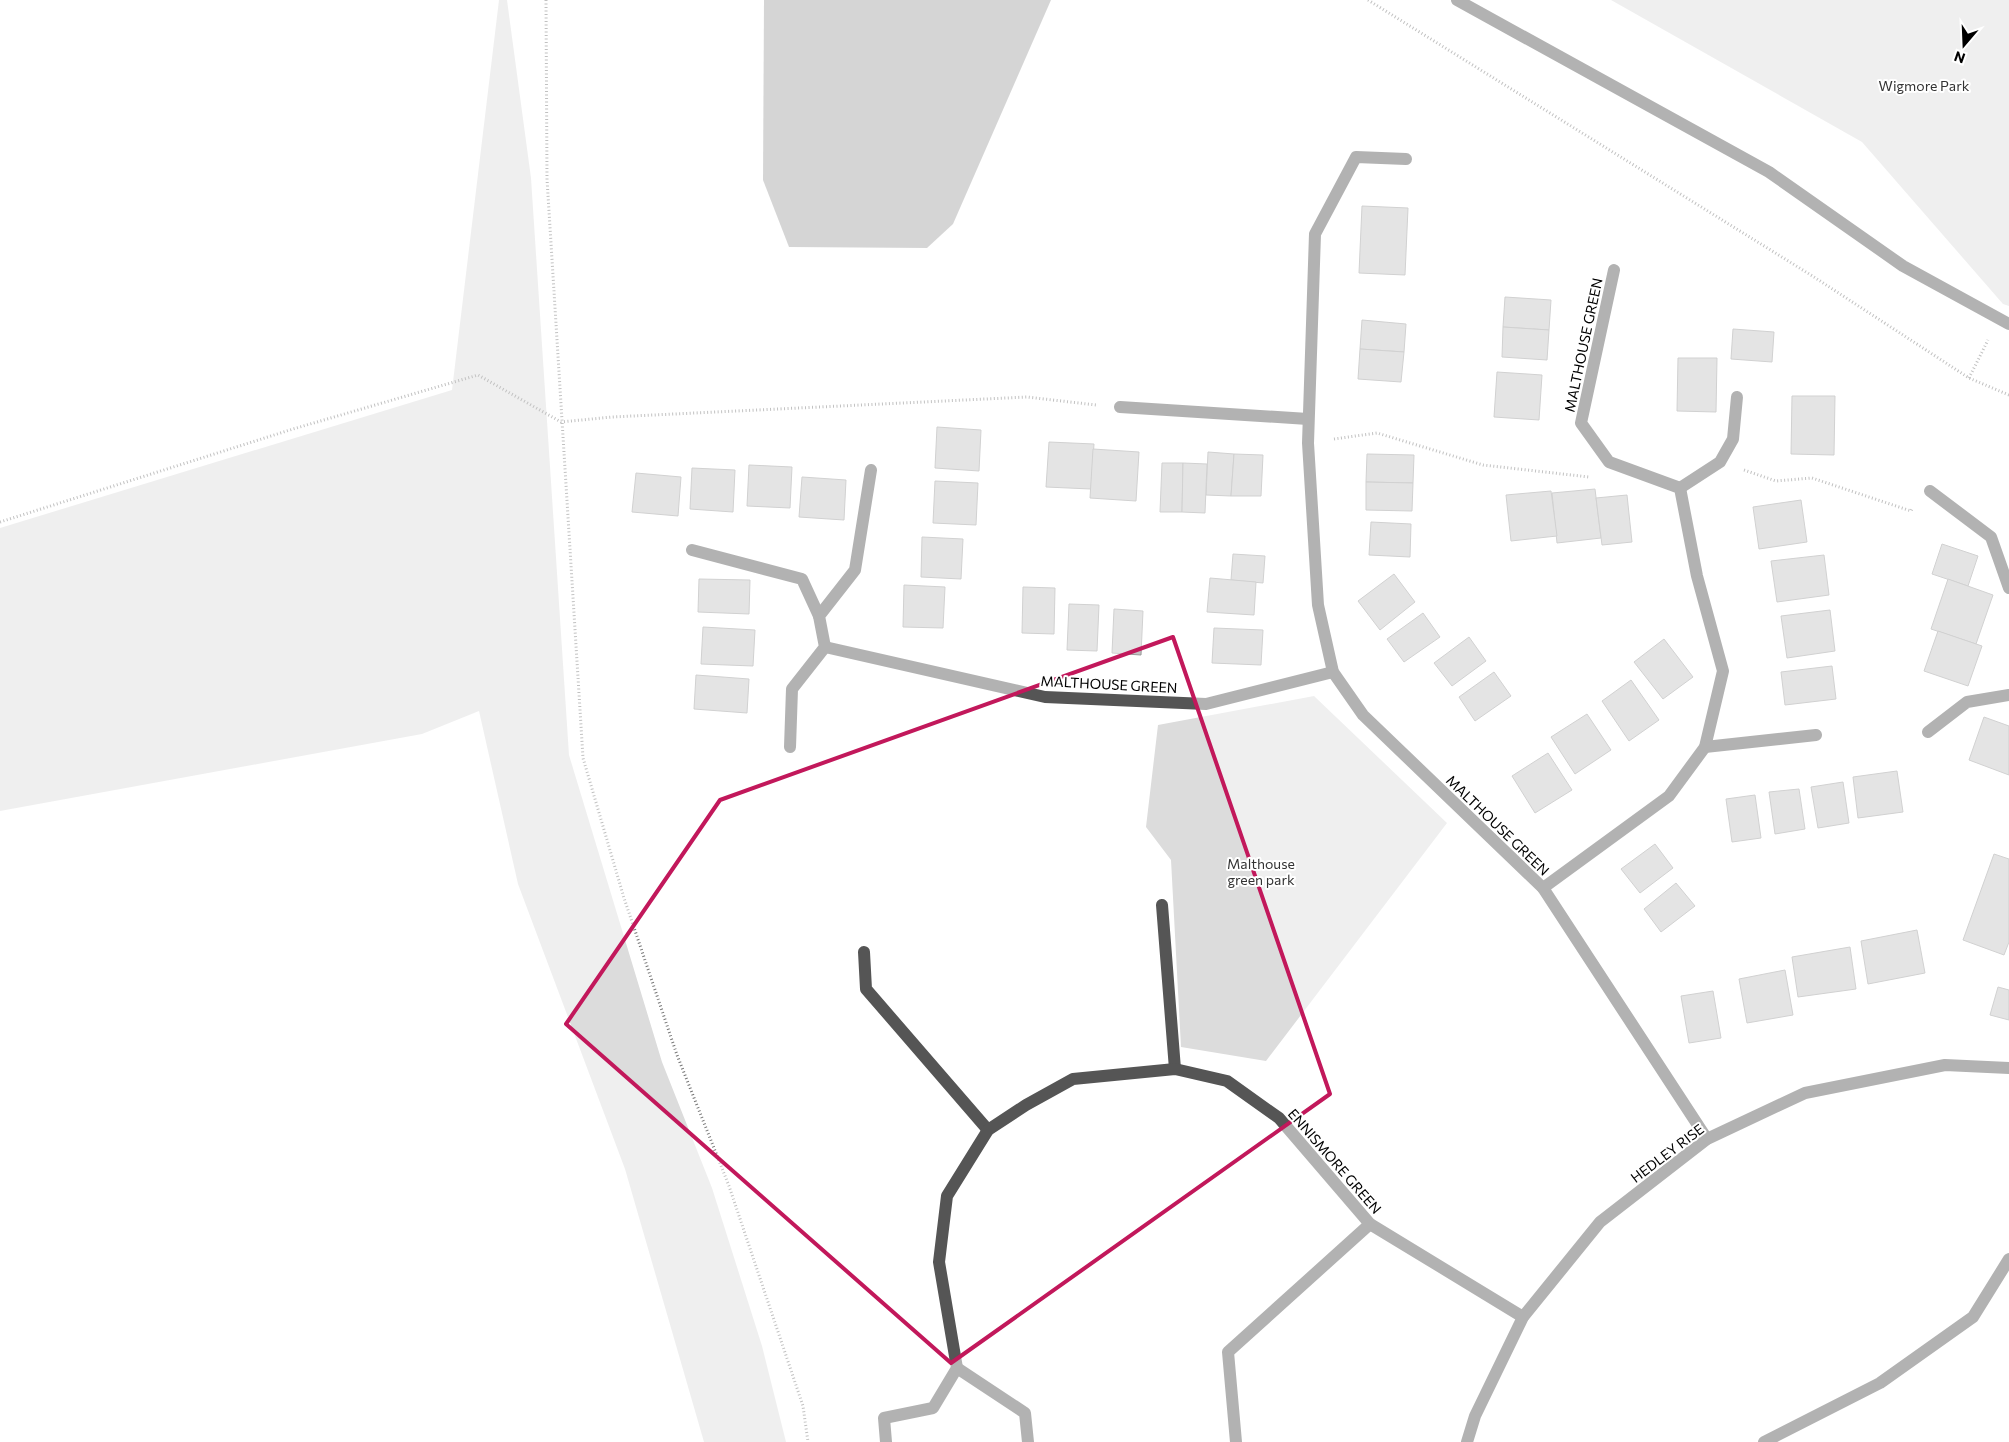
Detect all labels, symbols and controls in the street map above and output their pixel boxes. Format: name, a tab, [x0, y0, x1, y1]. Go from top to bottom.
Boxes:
north arrow	[1939, 20, 1989, 70]
text: N	[1952, 48, 1967, 68]
park label: Wigmore Park	[1879, 77, 1970, 94]
street label: MALTHOUSE GREEN	[1560, 276, 1606, 414]
street label: MALTHOUSE GREEN	[1040, 672, 1178, 696]
street label: MALTHOUSE GREEN	[1443, 771, 1553, 879]
park label: Malthouse green park	[1227, 855, 1295, 888]
street label: ENNISMORE GREEN	[1285, 1105, 1385, 1217]
street label: HEDLEY RISE	[1627, 1120, 1707, 1186]

